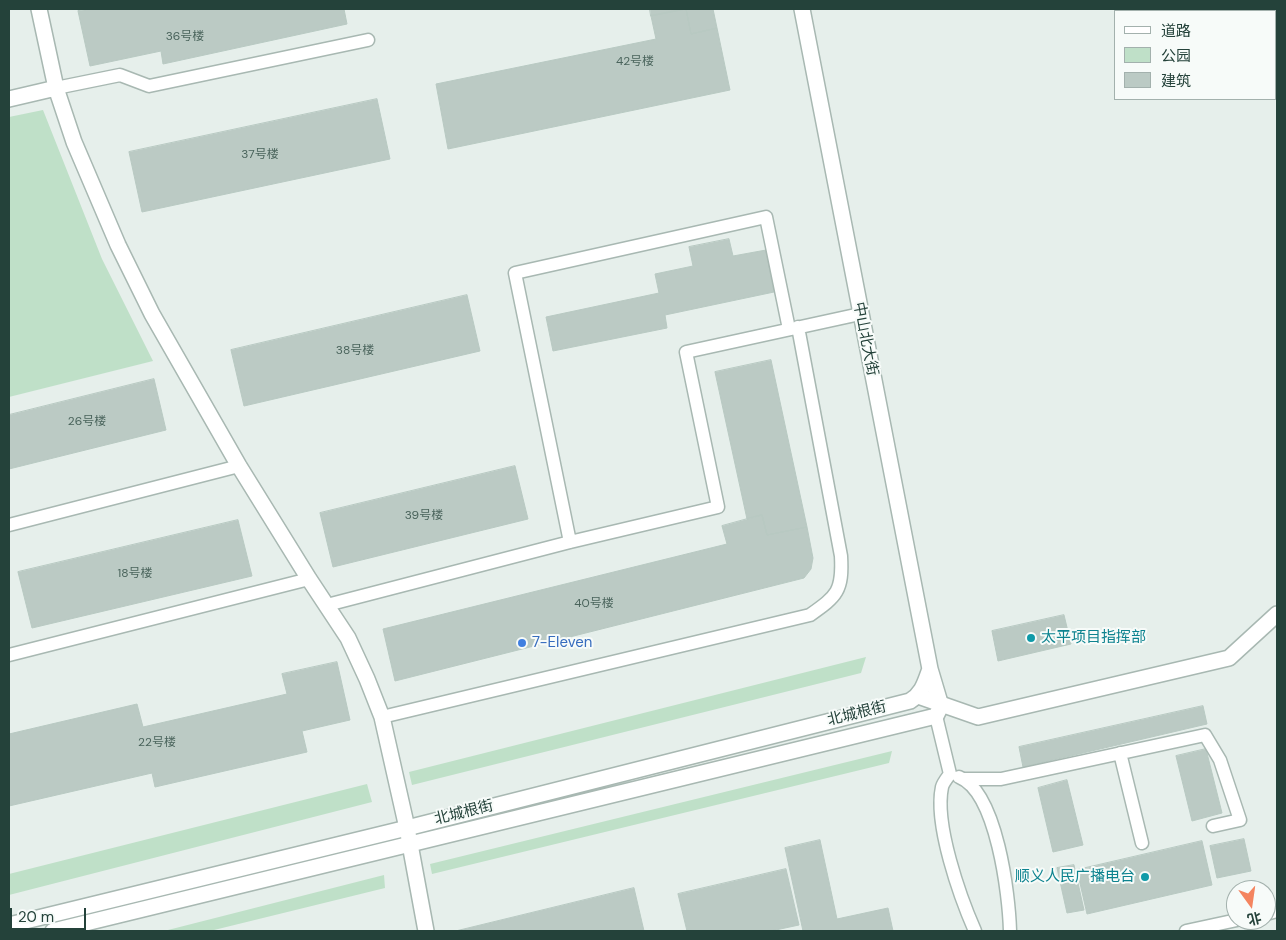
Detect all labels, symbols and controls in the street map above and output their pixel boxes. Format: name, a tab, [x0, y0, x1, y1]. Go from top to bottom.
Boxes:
legend	[1114, 10, 1276, 100]
text: 道路	[1161, 21, 1191, 41]
house number: 36号楼	[166, 30, 204, 44]
text: 公园	[1161, 46, 1191, 66]
house number: 42号楼	[616, 55, 654, 69]
text: 建筑	[1161, 71, 1191, 91]
house number: 37号楼	[241, 148, 279, 162]
street label: 中山北大街	[849, 300, 881, 378]
house number: 38号楼	[336, 344, 374, 358]
house number: 26号楼	[68, 415, 106, 429]
house number: 39号楼	[405, 509, 443, 523]
house number: 18号楼	[117, 567, 153, 581]
house number: 40号楼	[574, 597, 614, 611]
place label: 太平项目指挥部	[1041, 629, 1146, 647]
marker: 太平项目指挥部	[1025, 632, 1037, 644]
place label: 7-Eleven	[532, 634, 592, 652]
marker: 7-Eleven	[516, 637, 528, 649]
street label: 北城根街	[826, 698, 888, 730]
house number: 22号楼	[138, 736, 176, 750]
street label: 北城根街	[433, 797, 495, 829]
place label: 顺义人民广播电台	[1015, 868, 1135, 886]
marker: 顺义人民广播电台	[1139, 871, 1151, 883]
north arrow	[1226, 880, 1276, 930]
scale bar	[12, 898, 89, 930]
text: 20 m	[18, 907, 54, 927]
text: 北	[1245, 908, 1263, 929]

